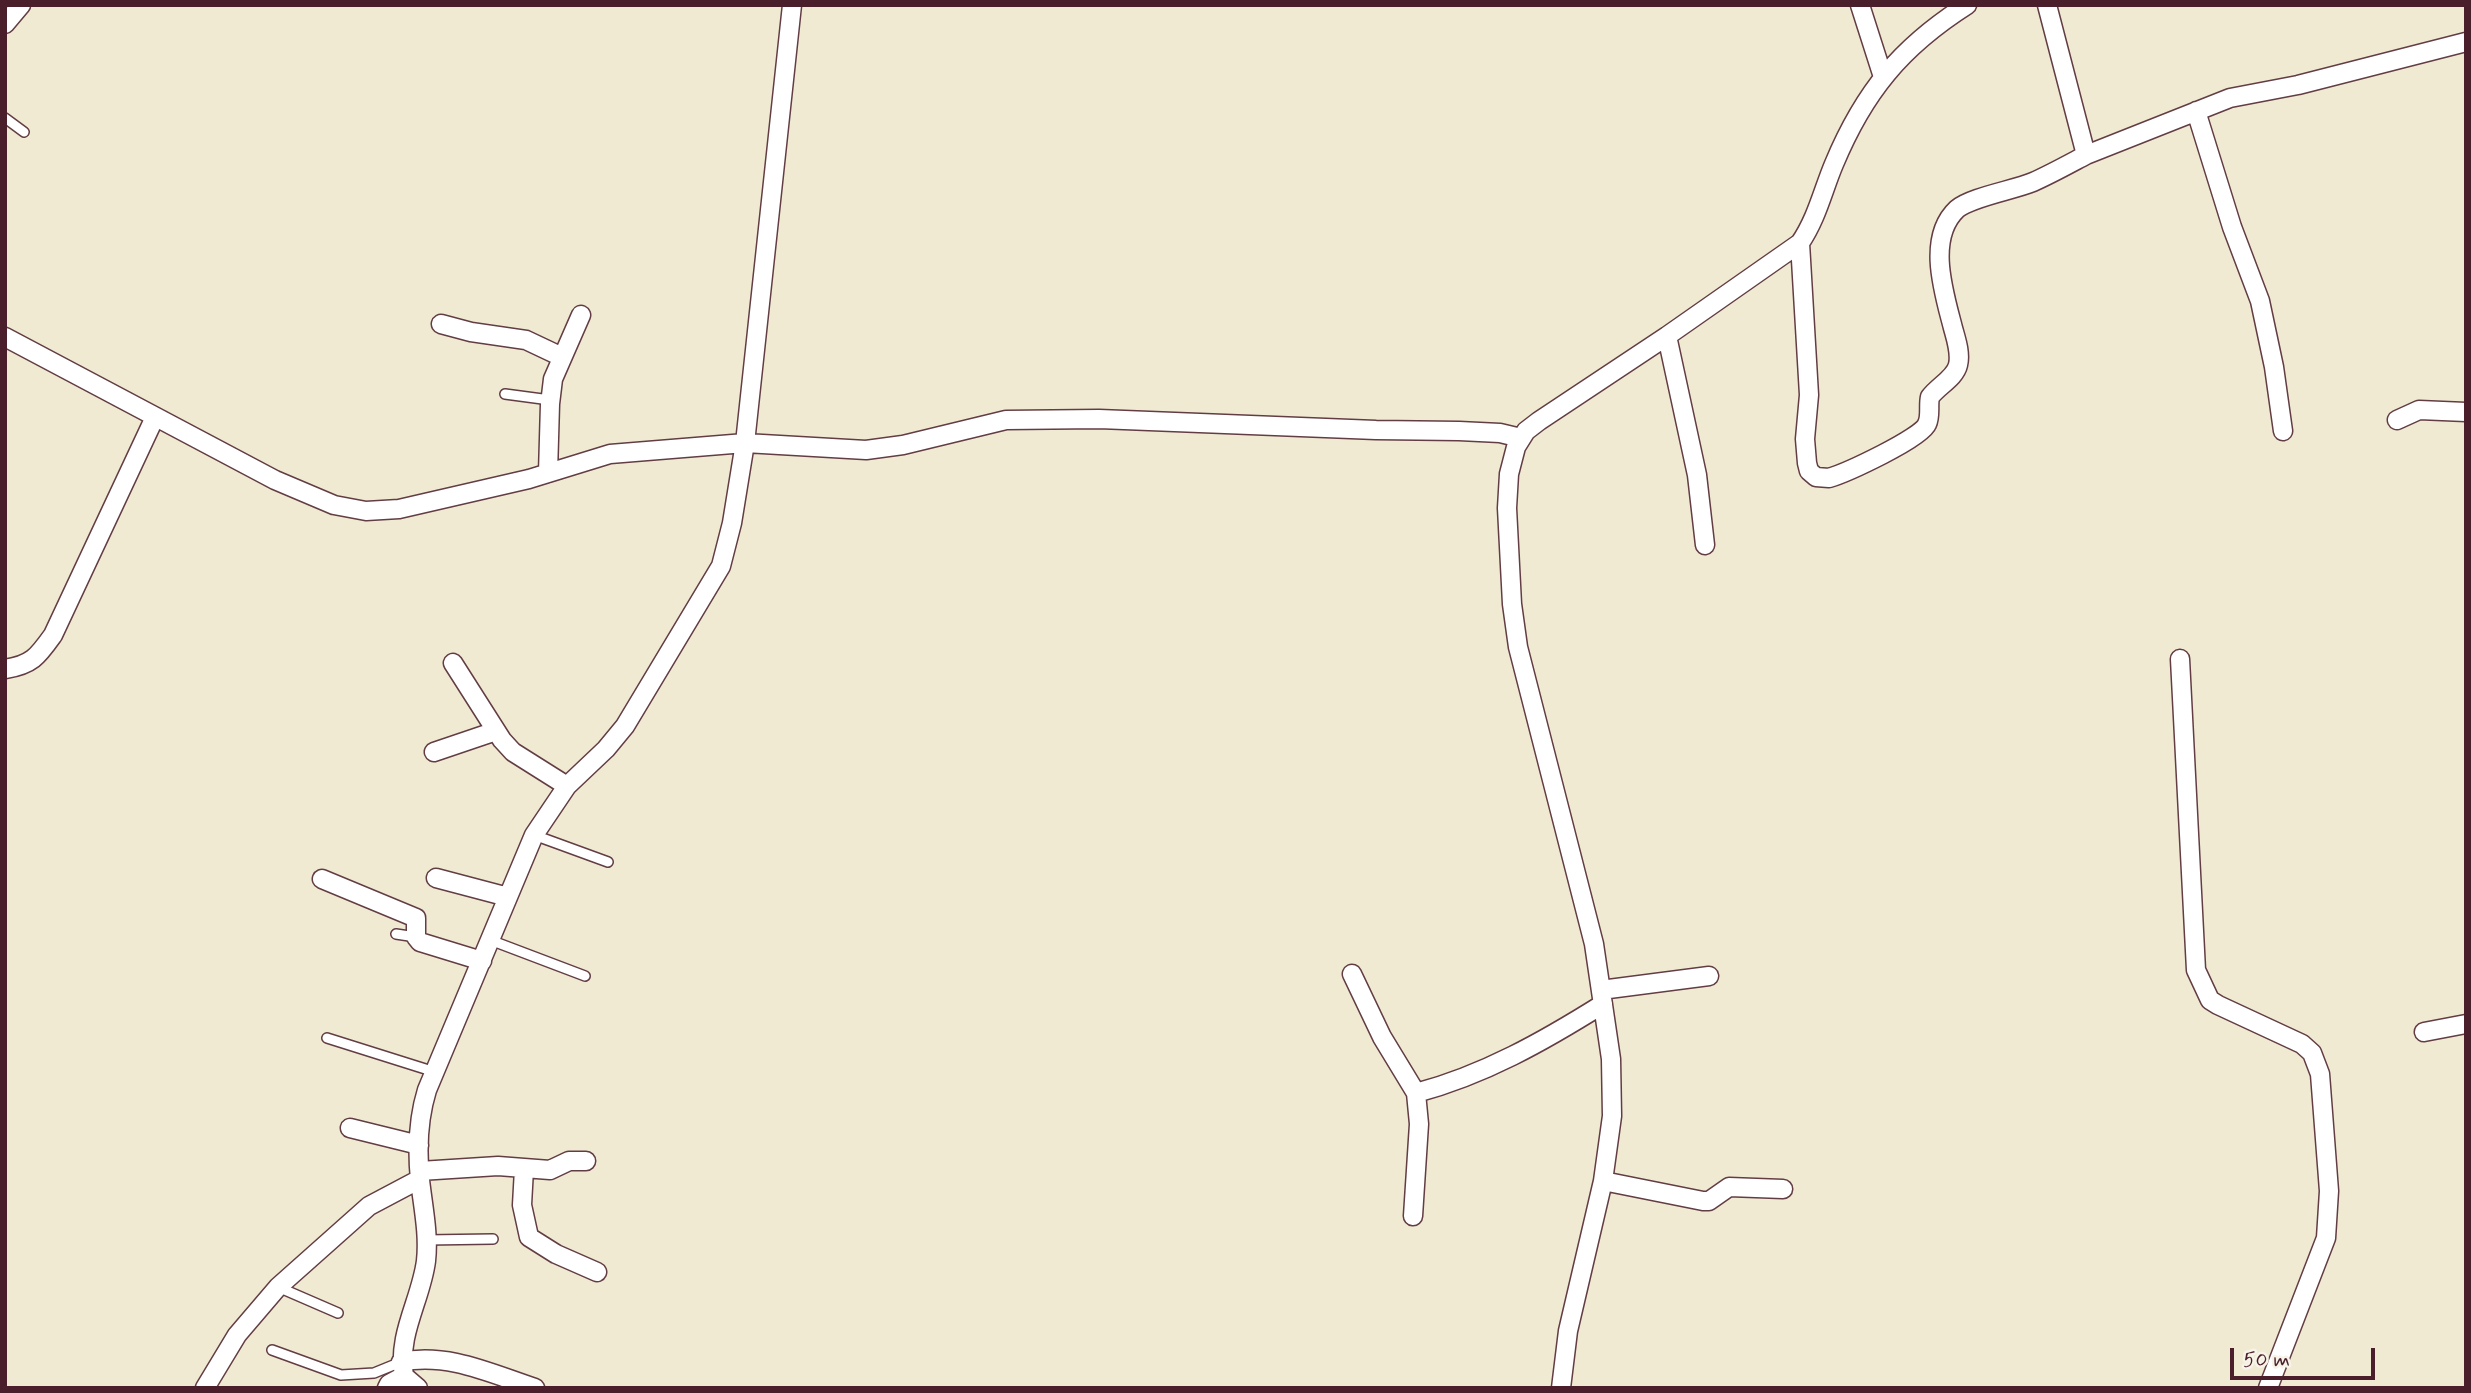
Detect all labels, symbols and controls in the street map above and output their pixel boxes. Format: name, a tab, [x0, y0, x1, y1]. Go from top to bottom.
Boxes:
scale bar	[2233, 1334, 2378, 1378]
text: 50 m	[2243, 1346, 2290, 1374]

